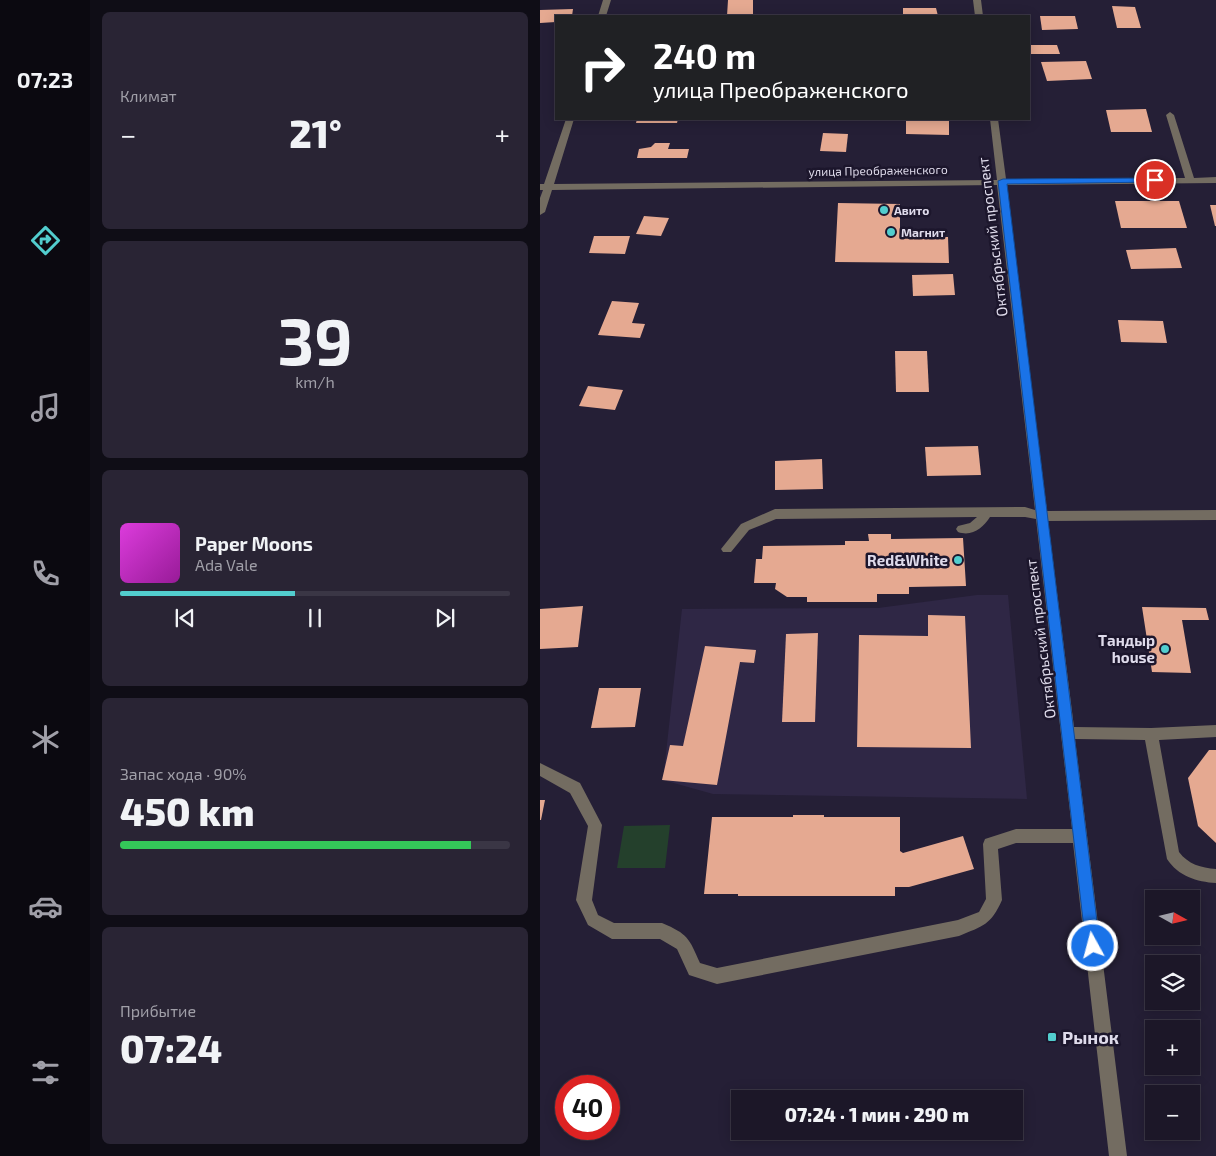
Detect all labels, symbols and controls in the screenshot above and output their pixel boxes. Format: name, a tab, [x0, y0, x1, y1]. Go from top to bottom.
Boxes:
text: 240 m	[653, 34, 756, 76]
icon: right	[570, 35, 635, 100]
text: 07:23	[17, 66, 73, 92]
text: улица Преображенского	[653, 76, 909, 102]
text: Климат	[120, 86, 177, 105]
text: 21°	[289, 110, 342, 156]
text: −	[120, 117, 136, 151]
text: +	[495, 117, 510, 151]
street label: Октябрьский проспект	[973, 156, 1011, 318]
pin	[1134, 159, 1176, 201]
street label: улица Преображенского	[808, 162, 948, 179]
icon: arrive	[1141, 166, 1169, 194]
place label: Авито	[894, 203, 929, 217]
marker: Авито	[878, 204, 890, 216]
icon: directions	[28, 223, 63, 258]
place label: Магнит	[901, 225, 945, 239]
marker: Магнит	[885, 226, 897, 238]
text: 39	[277, 300, 353, 378]
text: km/h	[295, 372, 335, 391]
icon: music	[28, 390, 63, 425]
text: Paper Moons	[195, 532, 313, 555]
place label: Red&White	[867, 551, 948, 569]
marker: Red&White	[952, 554, 964, 566]
text: Ada Vale	[195, 555, 258, 574]
icon: phone	[28, 556, 63, 591]
street label: Октябрьский проспект	[1021, 558, 1059, 720]
icon: previous	[171, 604, 199, 632]
icon: pause	[301, 604, 329, 632]
icon: next	[431, 604, 459, 632]
place label: Тандыр house	[1098, 631, 1155, 666]
marker: Тандыр house	[1159, 643, 1171, 655]
icon: climate	[28, 722, 63, 757]
text: Запас хода · 90%	[120, 764, 247, 783]
text: 450 km	[120, 788, 254, 834]
icon: car	[28, 889, 63, 924]
north arrow	[1145, 890, 1200, 945]
map controls	[1145, 890, 1200, 1140]
position arrow	[1066, 919, 1118, 971]
button: layers	[1145, 955, 1200, 1010]
text: Прибытие	[120, 1001, 196, 1020]
button: +	[1145, 1020, 1200, 1075]
text: 07:24	[120, 1025, 222, 1071]
place label: Рынок	[1062, 1026, 1119, 1048]
marker: Рынок	[1046, 1031, 1058, 1043]
icon: filters	[28, 1055, 63, 1090]
speed limit sign: 40	[555, 1075, 620, 1140]
button: −	[1145, 1085, 1200, 1140]
text: 07:24 · 1 мин · 290 m	[785, 1103, 969, 1126]

